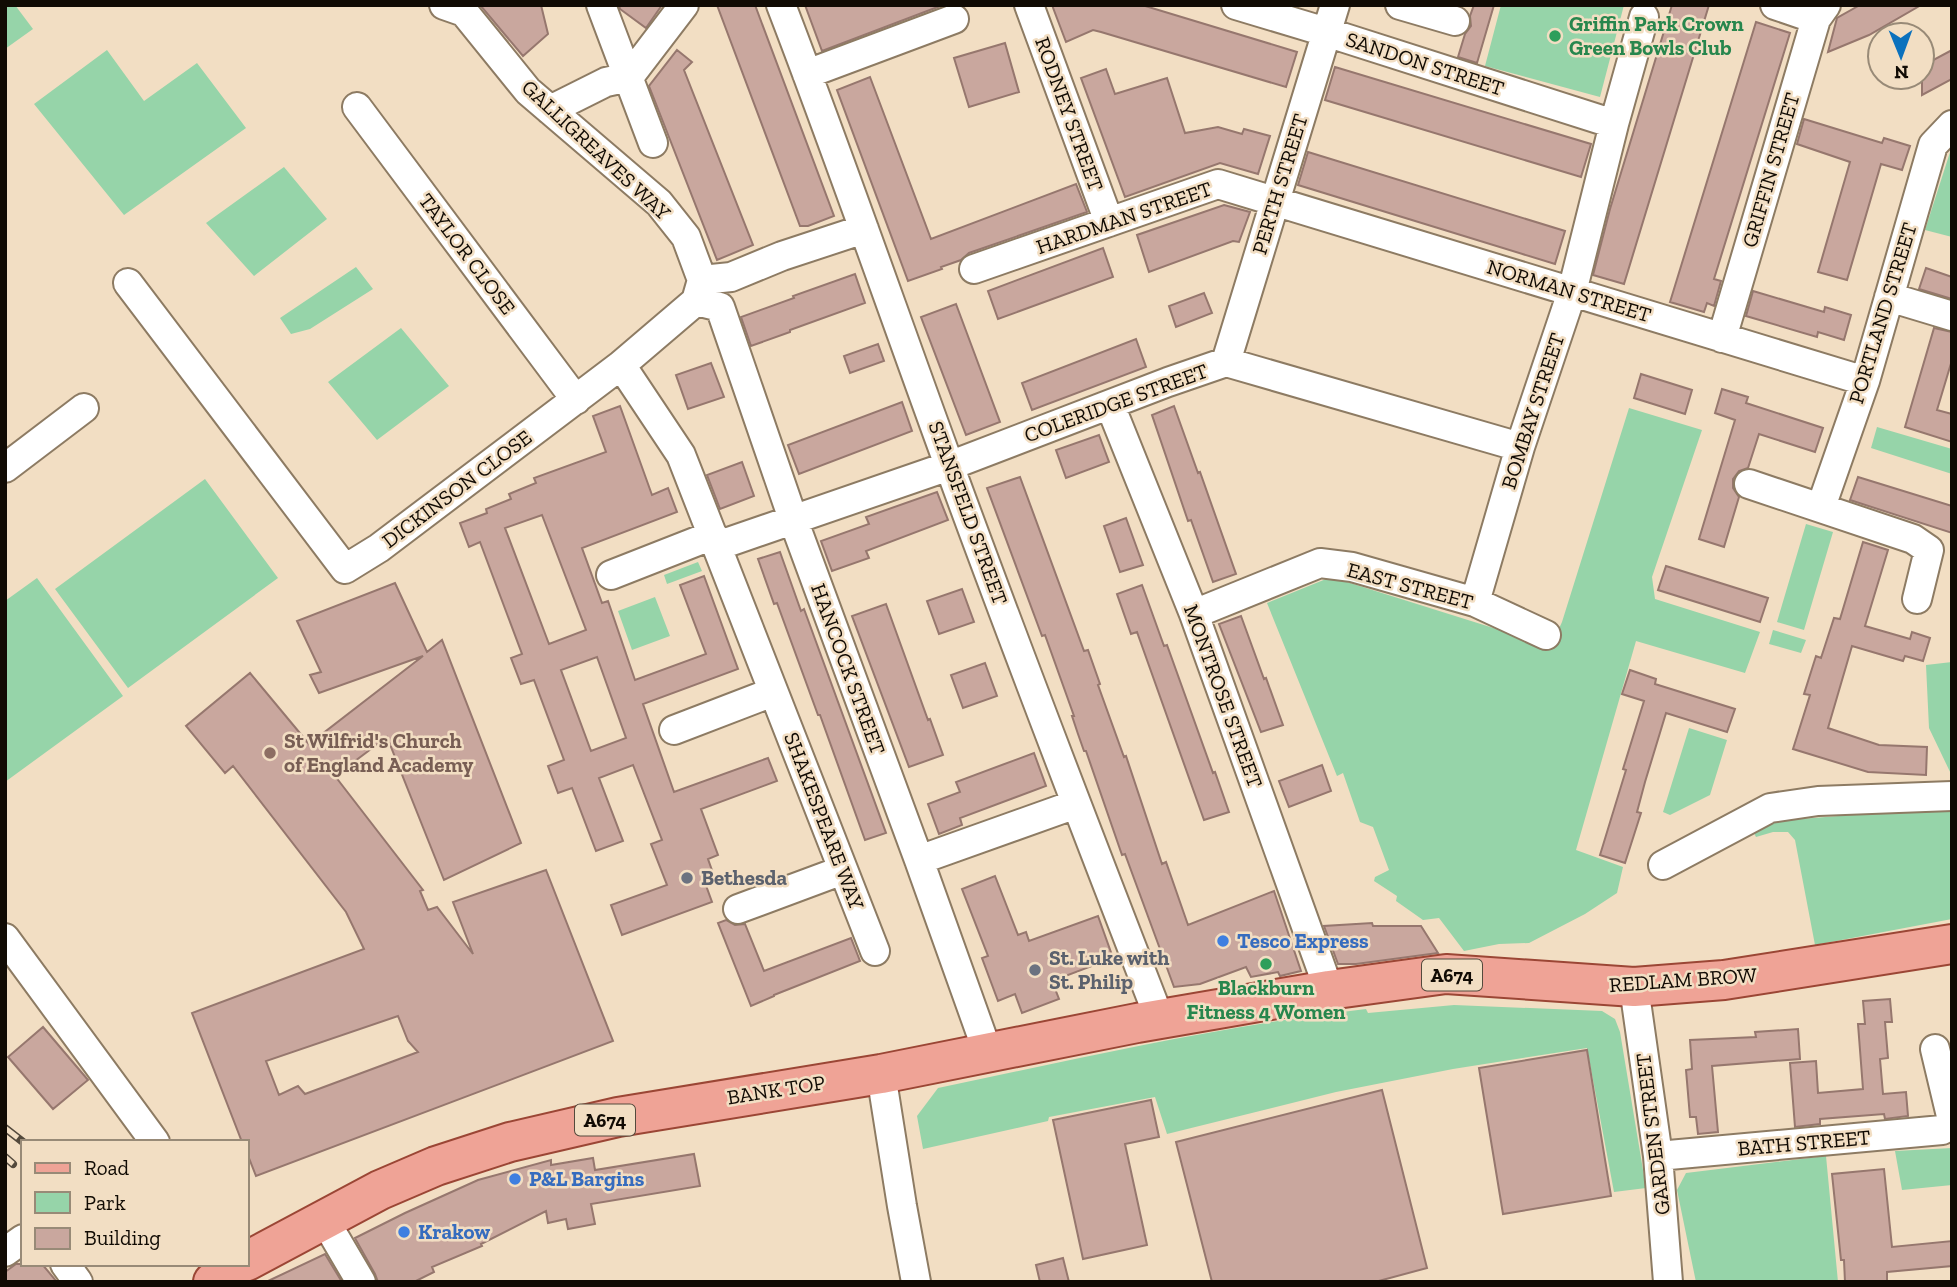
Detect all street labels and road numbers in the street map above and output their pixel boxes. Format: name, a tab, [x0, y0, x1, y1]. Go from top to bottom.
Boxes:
street label: SANDON STREET	[1343, 26, 1507, 101]
street label: RODNEY STREET	[1030, 33, 1109, 194]
street label: GALLIGREAVES WAY	[517, 74, 676, 225]
street label: GRIFFIN STREET	[1737, 90, 1805, 250]
street label: PERTH STREET	[1246, 111, 1313, 257]
street label: HARDMAN STREET	[1033, 176, 1215, 259]
street label: TAYLOR CLOSE	[414, 188, 521, 319]
street label: PORTLAND STREET	[1843, 219, 1922, 406]
street label: NORMAN STREET	[1484, 254, 1654, 327]
street label: BOMBAY STREET	[1496, 330, 1570, 492]
street label: COLERIDGE STREET	[1021, 358, 1211, 447]
street label: STANSFELD STREET	[924, 418, 1013, 608]
street label: DICKINSON CLOSE	[377, 424, 536, 553]
street label: EAST STREET	[1344, 557, 1476, 614]
street label: HANCOCK STREET	[806, 580, 891, 758]
street label: MONTROSE STREET	[1179, 601, 1268, 791]
street label: SHAKESPEARE WAY	[779, 728, 870, 913]
road number: A674	[1422, 959, 1482, 990]
street label: REDLAM BROW	[1608, 962, 1758, 997]
street label: GARDEN STREET	[1630, 1052, 1675, 1216]
street label: BANK TOP	[725, 1069, 827, 1110]
road number: A674	[575, 1104, 635, 1136]
street label: BATH STREET	[1736, 1124, 1871, 1161]

